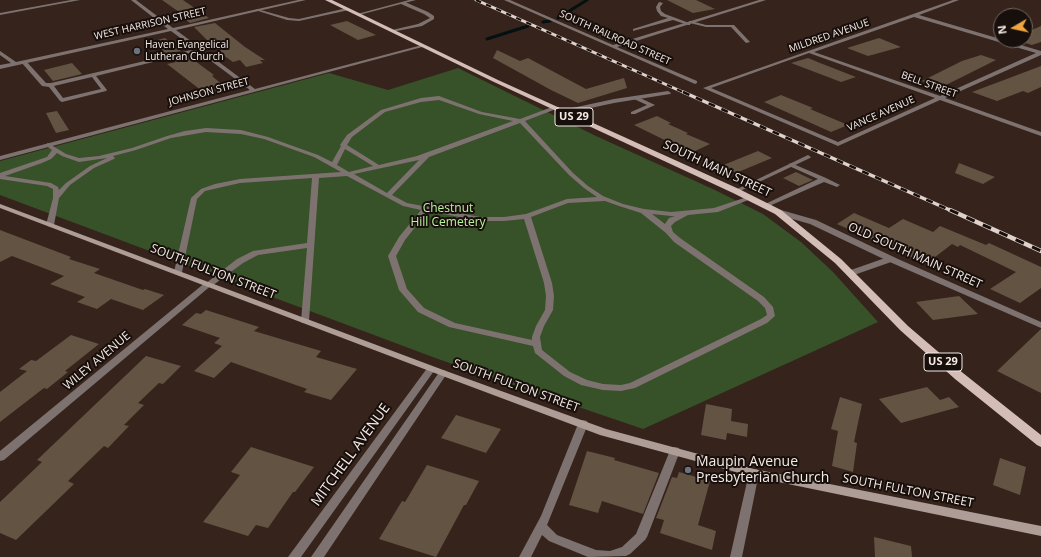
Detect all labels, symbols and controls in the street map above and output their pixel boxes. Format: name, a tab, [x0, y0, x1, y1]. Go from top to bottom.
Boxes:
street label: WEST HARRISON STREET	[93, 5, 207, 43]
street label: SOUTH RAILROAD STREET	[558, 8, 672, 68]
north arrow	[993, 8, 1033, 48]
street label: MILDRED AVENUE	[787, 17, 871, 55]
text: N	[994, 24, 1010, 35]
place label: Haven Evangelical Lutheran Church	[145, 39, 228, 62]
marker: Haven Evangelical Lutheran Church	[132, 46, 142, 56]
street label: BELL STREET	[899, 69, 959, 101]
street label: JOHNSON STREET	[168, 76, 250, 108]
street label: VANCE AVENUE	[845, 94, 917, 134]
road number: US 29	[555, 108, 593, 126]
street label: SOUTH MAIN STREET	[661, 138, 773, 200]
park label: Chestnut Hill Cemetery	[410, 202, 486, 230]
street label: OLD SOUTH MAIN STREET	[846, 220, 984, 292]
street label: SOUTH FULTON STREET	[148, 241, 278, 303]
street label: WILEY AVENUE	[61, 329, 133, 393]
road number: US 29	[924, 353, 962, 371]
street label: SOUTH FULTON STREET	[451, 356, 581, 416]
street label: MITCHELL AVENUE	[308, 400, 394, 510]
place label: Maupin Avenue Presbyterian Church	[696, 454, 829, 486]
marker: Maupin Avenue Presbyterian Church	[683, 465, 693, 475]
street label: SOUTH FULTON STREET	[841, 471, 975, 511]

